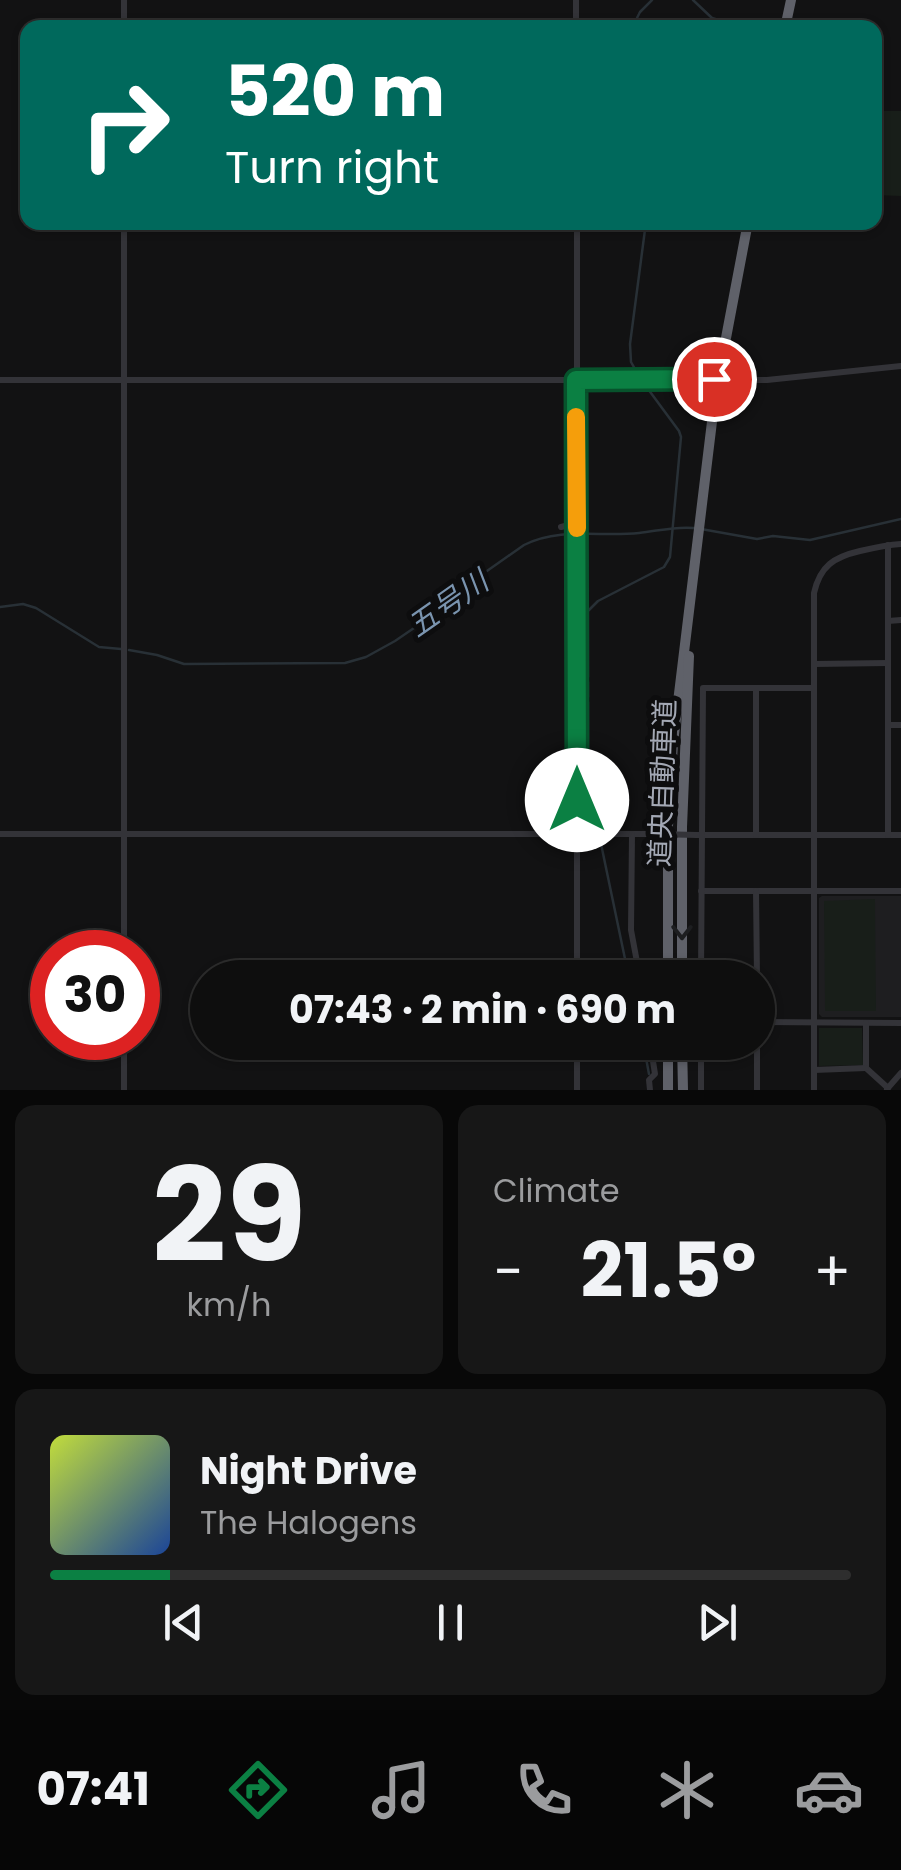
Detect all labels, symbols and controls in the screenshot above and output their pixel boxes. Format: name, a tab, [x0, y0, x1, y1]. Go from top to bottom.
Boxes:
text: 520 m	[225, 42, 445, 141]
icon: right	[60, 60, 190, 190]
text: Turn right	[225, 136, 439, 199]
pin	[672, 337, 757, 422]
icon: arrive	[687, 352, 742, 407]
water label: 五号川	[399, 558, 499, 647]
street label: 道央自動車道	[640, 698, 685, 868]
position arrow	[525, 748, 629, 852]
one-way arrow	[671, 926, 693, 941]
speed limit sign: 30	[30, 930, 160, 1060]
text: 07:43 · 2 min · 690 m	[289, 983, 676, 1036]
text: 29	[152, 1124, 306, 1307]
text: Climate	[493, 1168, 620, 1213]
text: 21.5°	[581, 1218, 756, 1323]
text: −	[493, 1233, 523, 1310]
text: +	[813, 1233, 851, 1310]
text: km/h	[186, 1282, 272, 1327]
text: Night Drive	[200, 1444, 417, 1497]
text: The Halogens	[200, 1500, 417, 1545]
icon: previous	[156, 1595, 211, 1650]
icon: pause	[423, 1595, 478, 1650]
icon: next	[690, 1595, 745, 1650]
icon: directions	[223, 1755, 293, 1825]
icon: music	[366, 1755, 436, 1825]
icon: phone	[509, 1755, 579, 1825]
icon: climate	[652, 1755, 722, 1825]
icon: car	[794, 1755, 864, 1825]
text: 07:41	[36, 1758, 150, 1821]

